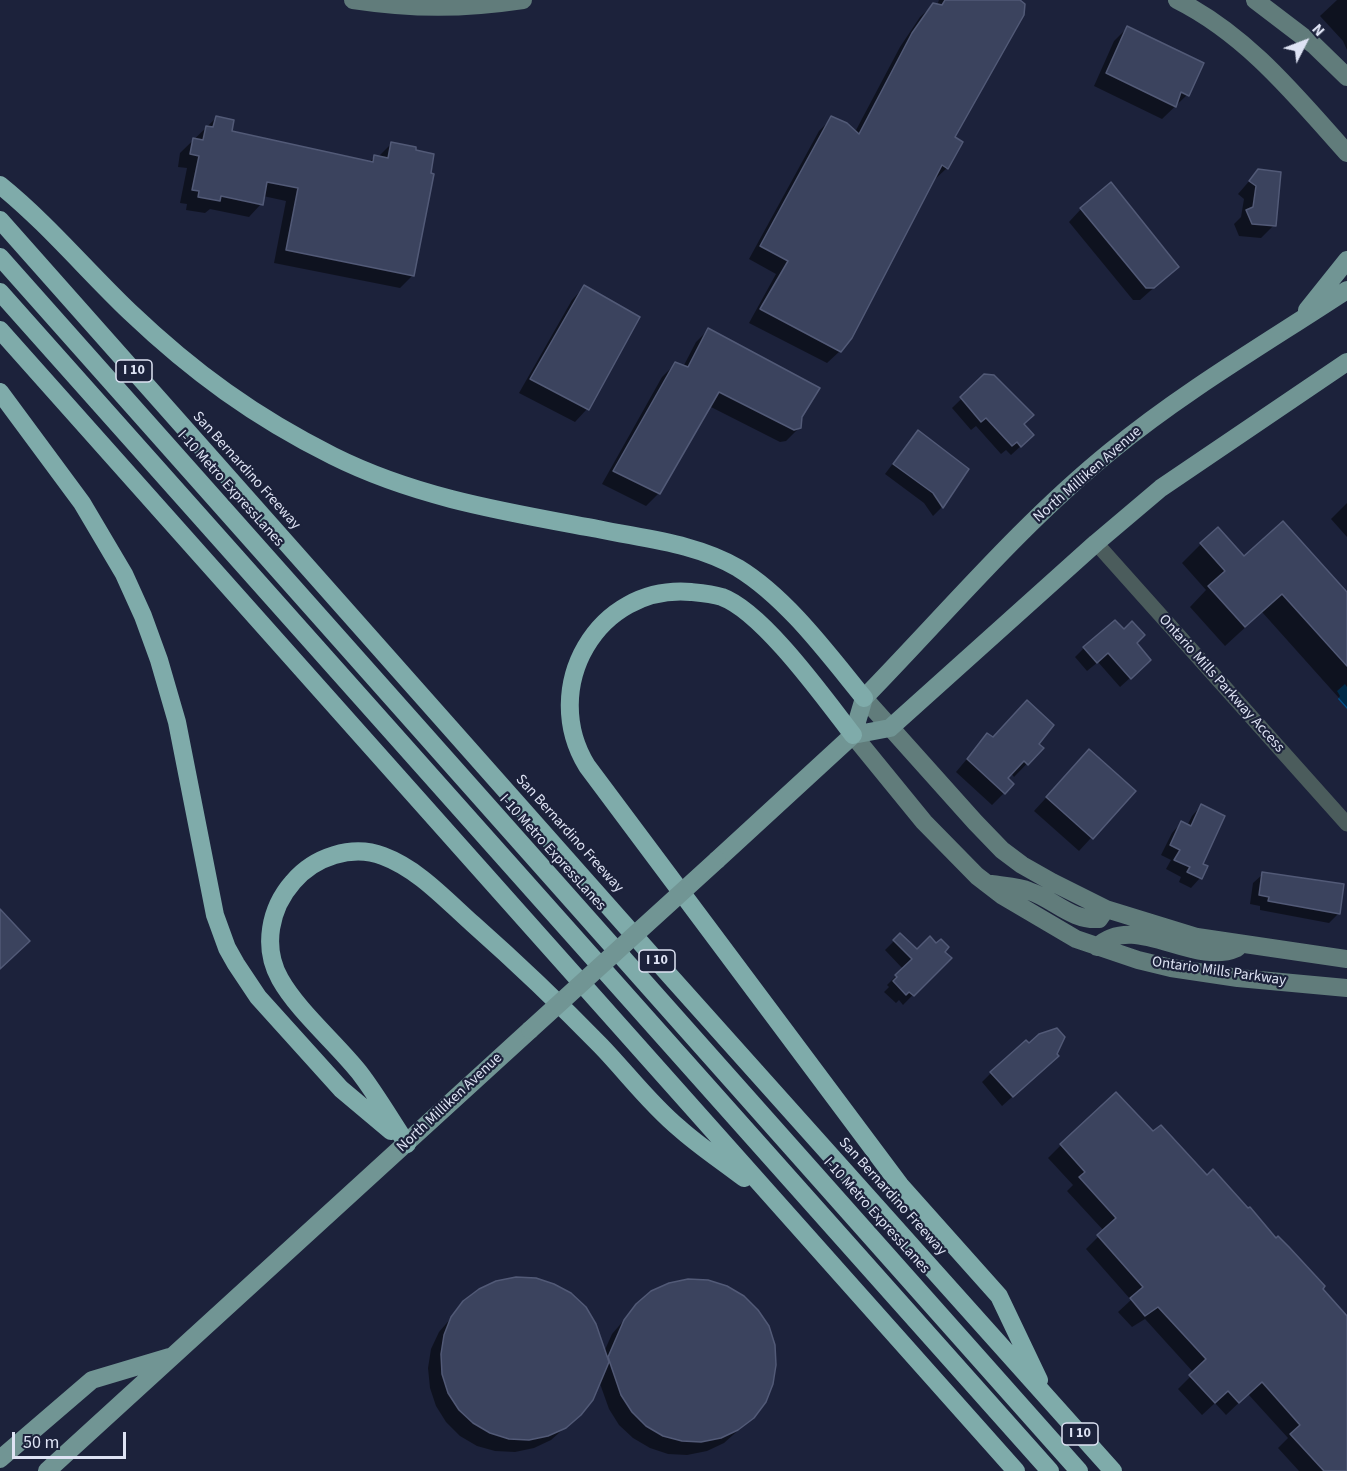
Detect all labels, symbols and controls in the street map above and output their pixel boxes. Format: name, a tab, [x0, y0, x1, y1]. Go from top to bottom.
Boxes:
north arrow	[1275, 12, 1335, 72]
text: N	[1307, 19, 1330, 41]
road number: I 10	[116, 360, 152, 382]
street label: San Bernardino Freeway	[188, 408, 304, 534]
street label: North Milliken Avenue	[1030, 423, 1146, 527]
street label: I-10 Metro ExpressLanes	[173, 427, 287, 551]
street label: Ontario Mills Parkway Access	[1154, 611, 1288, 757]
street label: San Bernardino Freeway	[511, 771, 627, 897]
street label: I-10 Metro ExpressLanes	[495, 791, 609, 915]
road number: I 10	[639, 950, 675, 972]
street label: Ontario Mills Parkway	[1151, 954, 1287, 990]
street label: North Milliken Avenue	[394, 1050, 506, 1156]
street label: San Bernardino Freeway	[834, 1134, 950, 1260]
street label: I-10 Metro ExpressLanes	[819, 1154, 933, 1278]
scale bar	[15, 1420, 129, 1458]
road number: I 10	[1062, 1423, 1098, 1445]
text: 50 m	[23, 1430, 59, 1455]

